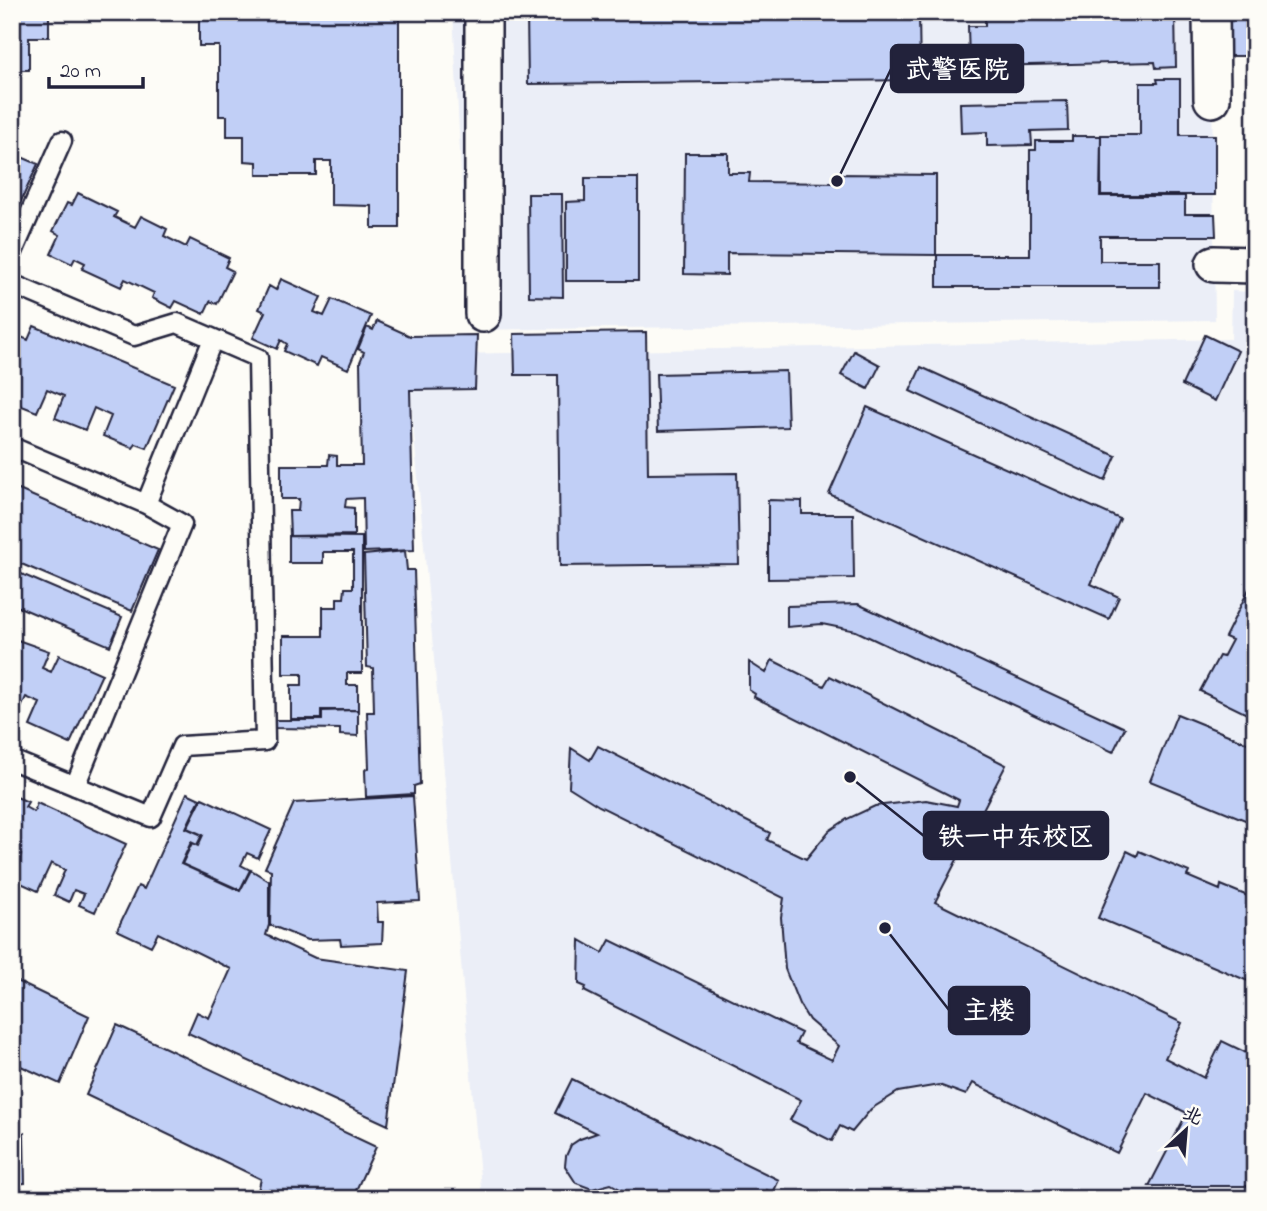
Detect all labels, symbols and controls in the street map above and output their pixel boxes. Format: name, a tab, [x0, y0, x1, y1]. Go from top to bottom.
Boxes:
callout: 武警医院	[891, 45, 1023, 92]
scale bar	[49, 46, 144, 90]
text: 武警医院	[905, 53, 1009, 91]
text: 20 m	[60, 57, 101, 87]
callout: 铁一中东校区	[924, 812, 1108, 859]
text: 铁一中东校区	[938, 820, 1094, 858]
callout: 主楼	[949, 987, 1029, 1034]
text: 主楼	[963, 994, 1015, 1032]
north arrow	[1152, 1096, 1222, 1166]
text: 北	[1178, 1101, 1207, 1133]

